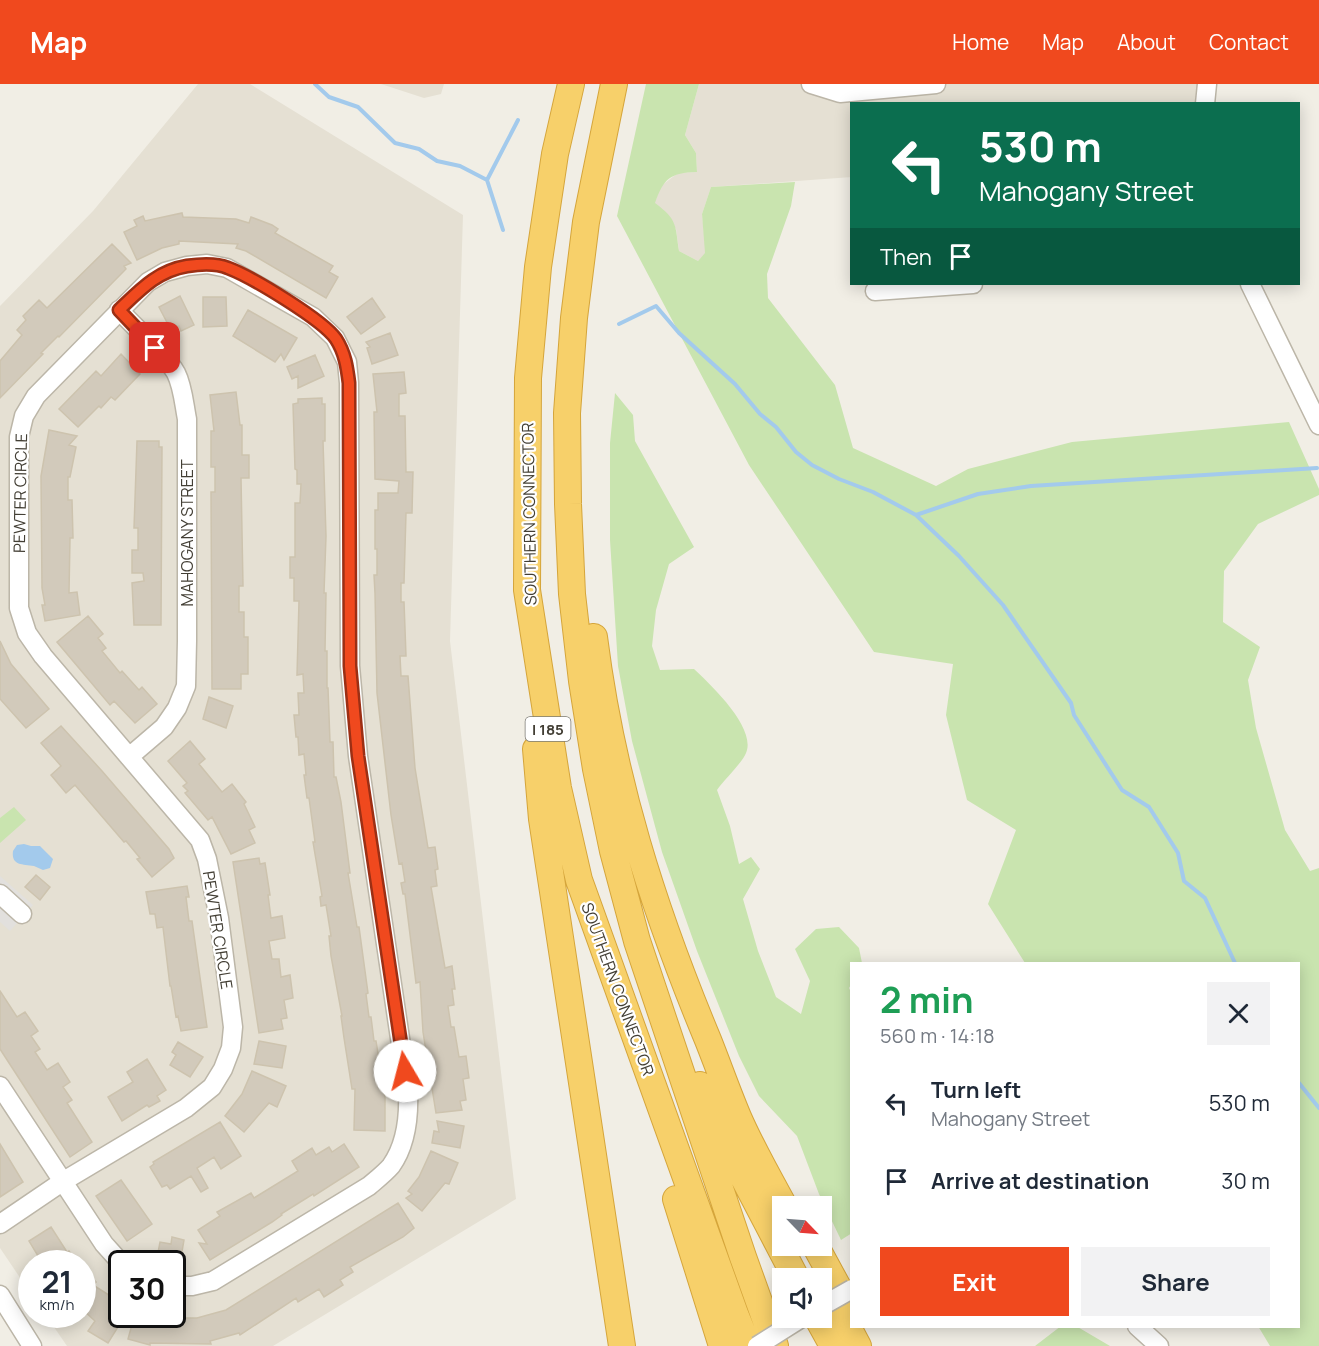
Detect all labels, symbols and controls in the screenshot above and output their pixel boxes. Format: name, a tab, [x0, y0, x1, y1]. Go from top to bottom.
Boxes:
text: Map	[30, 23, 87, 61]
text: Home	[952, 28, 1009, 56]
text: Map	[1042, 28, 1084, 56]
text: About	[1117, 28, 1176, 56]
text: Contact	[1209, 28, 1289, 56]
text: 530 m	[979, 117, 1102, 175]
icon: left	[880, 126, 958, 204]
text: Mahogany Street	[979, 172, 1194, 209]
icon: arrive	[944, 240, 977, 273]
text: Then	[880, 242, 932, 272]
pin	[129, 322, 180, 373]
icon: arrive	[138, 331, 171, 364]
street label: SOUTHERN CONNECTOR	[516, 422, 542, 606]
street label: PEWTER CIRCLE	[8, 433, 32, 553]
street label: MAHOGANY STREET	[176, 459, 198, 606]
road number: I 185	[526, 717, 570, 741]
street label: PEWTER CIRCLE	[198, 869, 238, 991]
street label: SOUTHERN CONNECTOR	[576, 899, 660, 1079]
text: 2 min	[880, 975, 974, 1024]
button: close	[1207, 982, 1270, 1045]
text: 560 m · 14:18	[880, 1022, 995, 1049]
position arrow	[373, 1039, 437, 1103]
text: Turn left	[931, 1075, 1021, 1105]
icon: left	[880, 1087, 913, 1120]
text: 530 m	[1209, 1088, 1270, 1118]
text: Mahogany Street	[931, 1105, 1090, 1132]
icon: arrive	[880, 1165, 913, 1198]
text: Arrive at destination	[931, 1166, 1149, 1196]
text: 30 m	[1221, 1166, 1270, 1196]
north arrow	[772, 1196, 832, 1256]
map controls	[772, 1196, 832, 1328]
button: Exit	[880, 1247, 1069, 1316]
button: Share	[1081, 1247, 1270, 1316]
speed limit sign: 30	[108, 1250, 186, 1328]
text: 21	[41, 1261, 73, 1302]
button: sound	[772, 1268, 832, 1328]
text: km/h	[40, 1294, 74, 1315]

